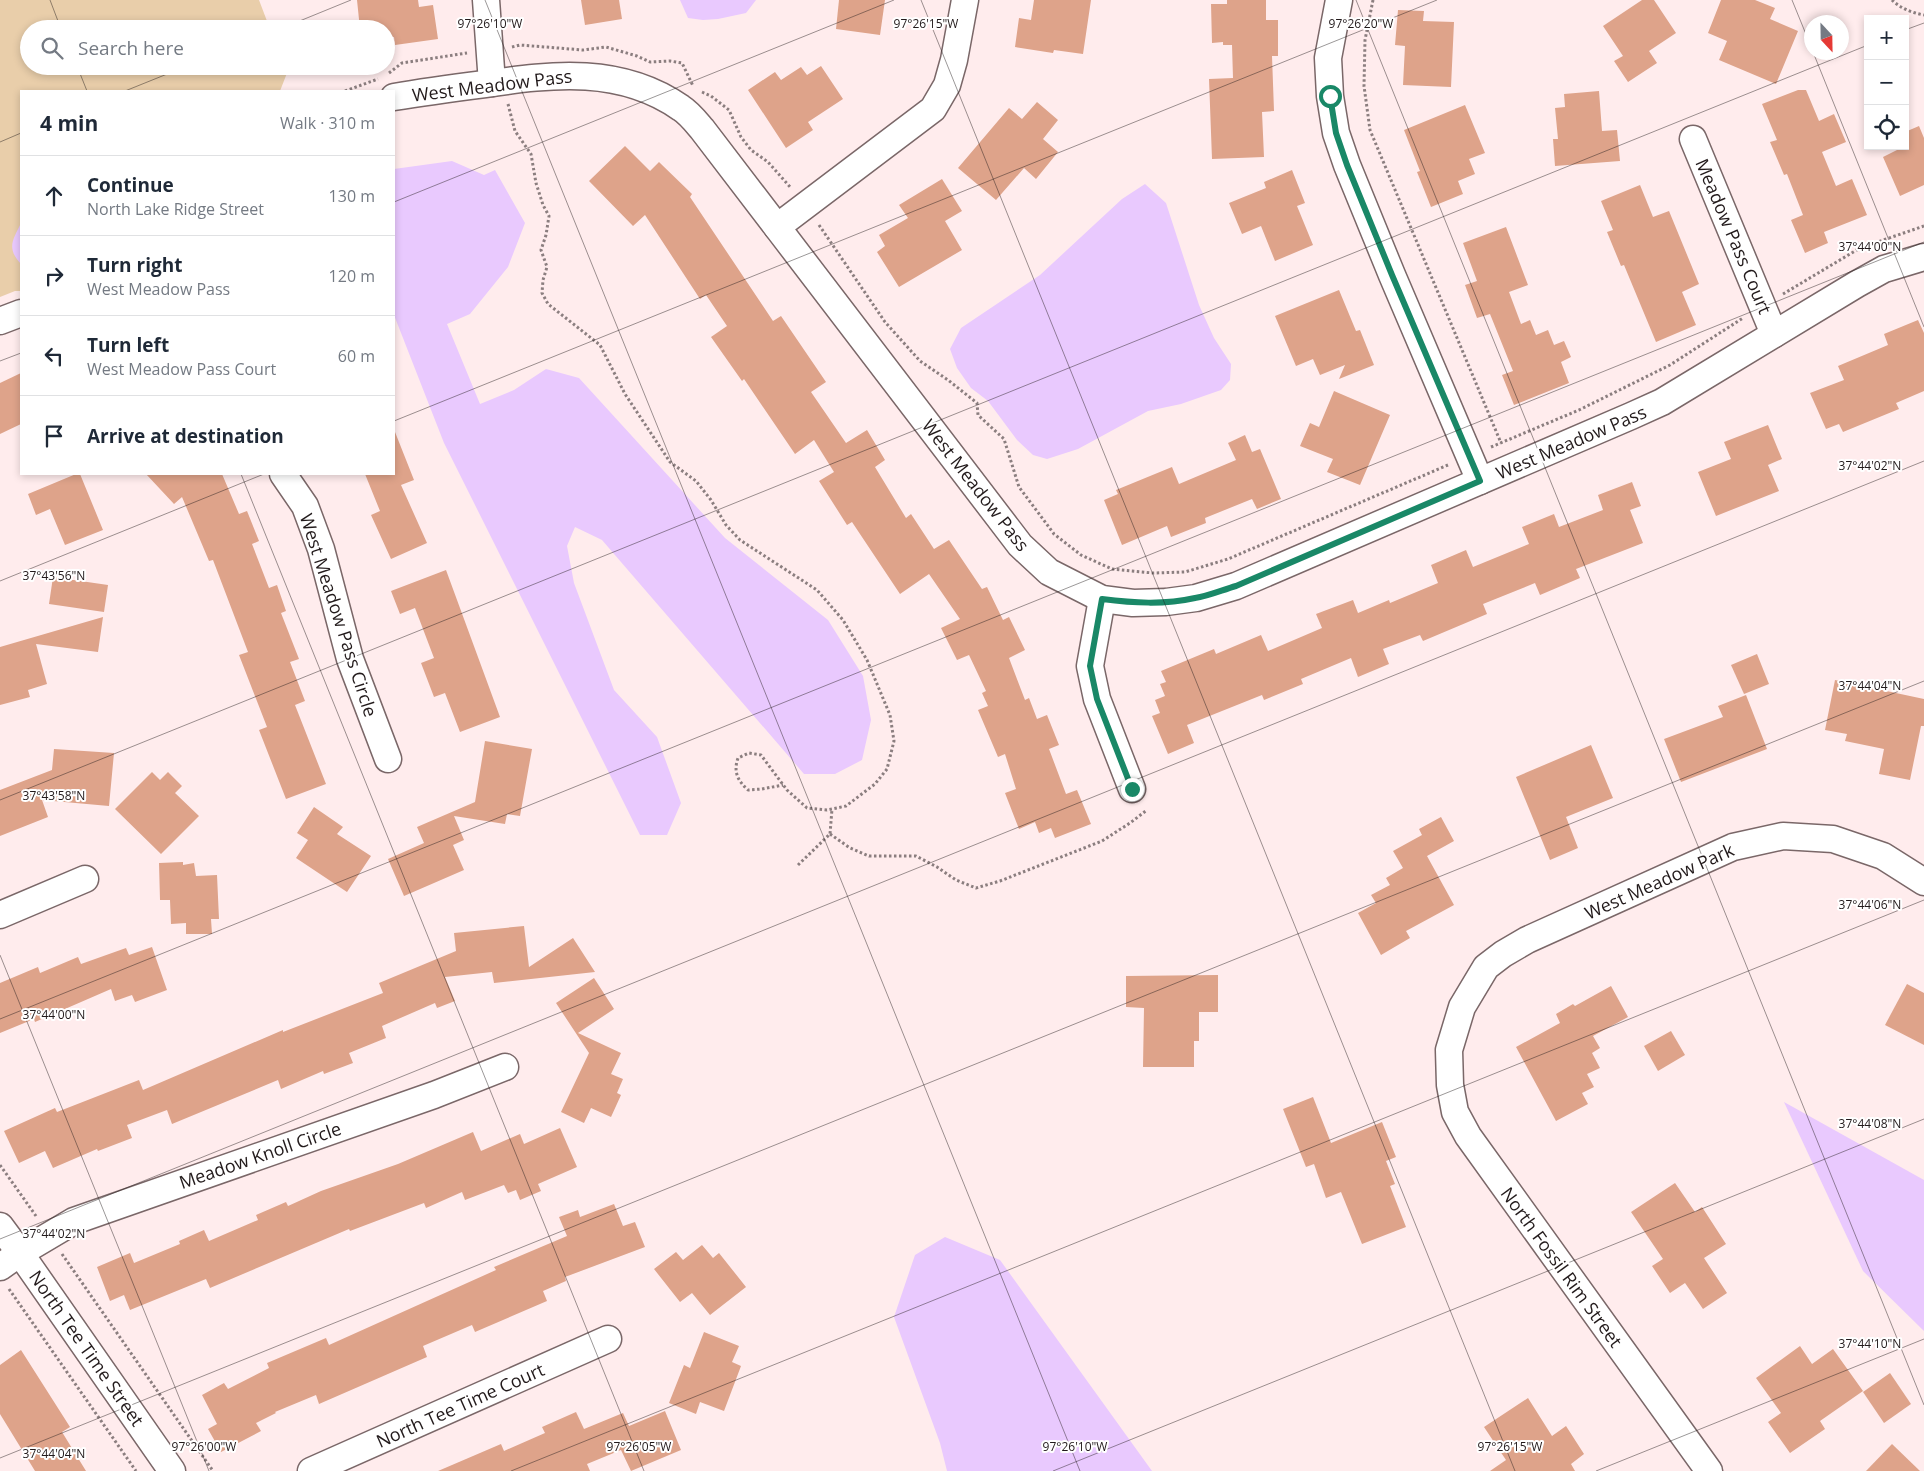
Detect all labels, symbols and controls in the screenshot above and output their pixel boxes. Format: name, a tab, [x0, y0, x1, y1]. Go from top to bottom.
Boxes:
text: 97°26'10"W	[458, 15, 522, 32]
text: 97°26'15"W	[894, 15, 958, 32]
text: 97°26'20"W	[1329, 15, 1393, 32]
north arrow	[1804, 15, 1849, 60]
map controls	[1864, 15, 1909, 150]
button: +	[1864, 15, 1909, 60]
search box	[20, 20, 395, 75]
icon: search	[38, 34, 66, 62]
text: Search here	[78, 35, 184, 61]
button: −	[1864, 60, 1909, 105]
street label: West Meadow Pass	[411, 63, 573, 107]
route start	[1319, 85, 1342, 108]
button: locate	[1864, 105, 1909, 150]
text: 4 min	[40, 109, 98, 137]
text: Walk · 310 m	[280, 112, 375, 134]
street label: Meadow Pass Court	[1690, 155, 1778, 317]
text: Continue	[87, 172, 174, 198]
icon: ahead	[40, 182, 68, 210]
text: 130 m	[329, 185, 375, 207]
text: North Lake Ridge Street	[87, 198, 264, 220]
text: 37°44'00"N	[1839, 238, 1901, 255]
text: Turn right	[87, 252, 182, 278]
icon: right	[40, 262, 68, 290]
text: 120 m	[329, 265, 375, 287]
text: West Meadow Pass	[87, 278, 230, 300]
text: Turn left	[87, 332, 169, 358]
icon: left	[40, 342, 68, 370]
text: 60 m	[338, 345, 375, 367]
text: West Meadow Pass Court	[87, 358, 276, 380]
street label: West Meadow Pass	[1492, 399, 1650, 485]
street label: West Meadow Pass	[917, 414, 1035, 556]
icon: arrive	[40, 422, 68, 450]
text: Arrive at destination	[87, 423, 284, 449]
text: 37°44'02"N	[1839, 457, 1901, 474]
street label: West Meadow Pass Circle	[295, 510, 383, 720]
text: 37°43'56"N	[23, 567, 85, 584]
text: 37°44'04"N	[1839, 677, 1901, 694]
route end	[1121, 778, 1144, 801]
text: 37°43'58"N	[23, 787, 85, 804]
street label: West Meadow Park	[1581, 837, 1738, 925]
text: 37°44'06"N	[1839, 896, 1901, 913]
text: 37°44'00"N	[23, 1006, 85, 1023]
text: 37°44'08"N	[1839, 1115, 1901, 1132]
street label: Meadow Knoll Circle	[176, 1116, 344, 1194]
street label: North Fossil Rim Street	[1496, 1182, 1628, 1352]
text: 37°44'02"N	[23, 1225, 85, 1242]
street label: North Tee Time Street	[24, 1265, 150, 1431]
text: 37°44'10"N	[1839, 1335, 1901, 1352]
street label: North Tee Time Court	[372, 1357, 548, 1453]
text: 97°26'00"W	[172, 1438, 236, 1455]
text: 97°26'05"W	[607, 1438, 671, 1455]
text: 97°26'10"W	[1043, 1438, 1107, 1455]
text: 97°26'15"W	[1478, 1438, 1542, 1455]
text: 37°44'04"N	[23, 1445, 85, 1462]

